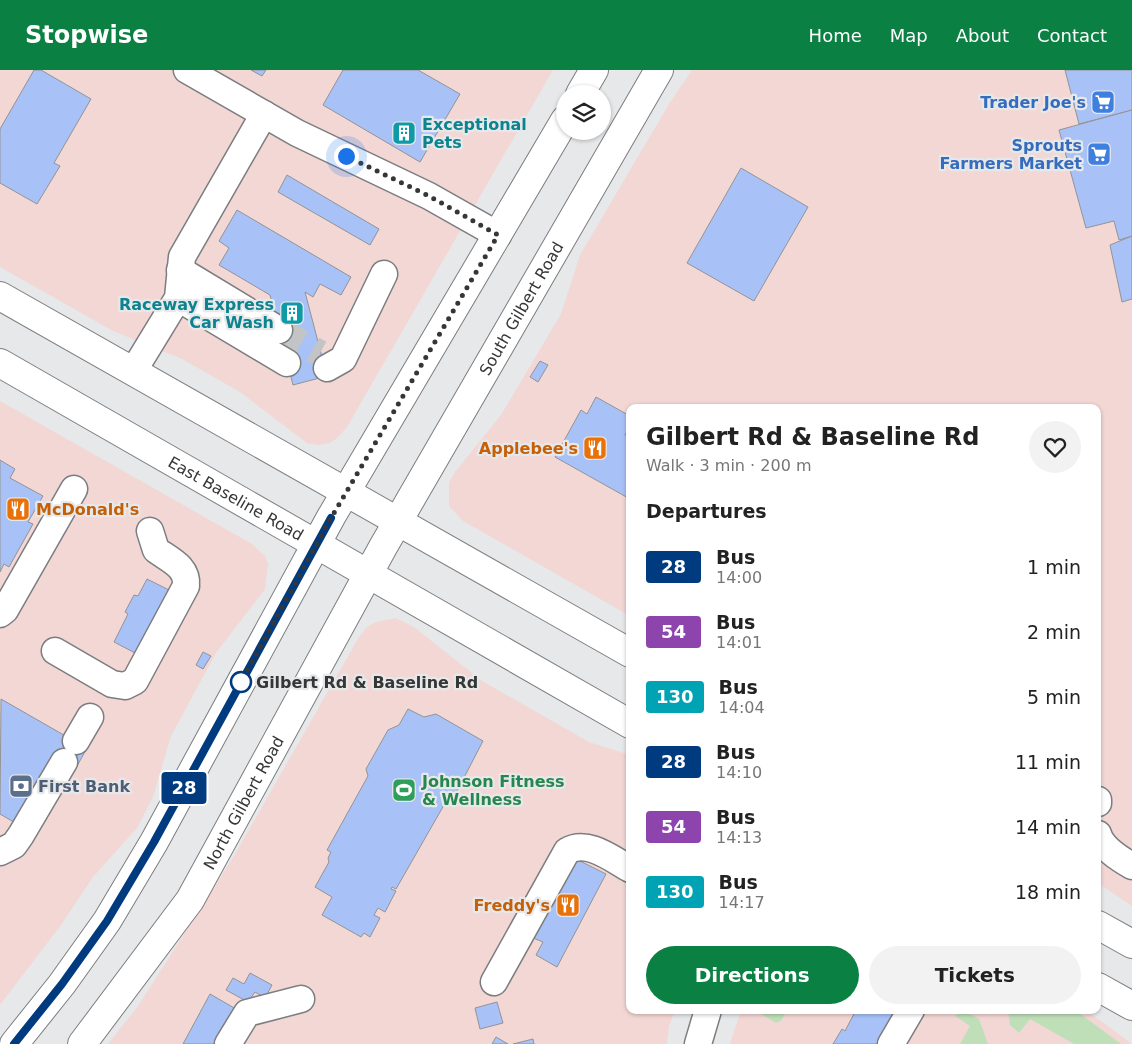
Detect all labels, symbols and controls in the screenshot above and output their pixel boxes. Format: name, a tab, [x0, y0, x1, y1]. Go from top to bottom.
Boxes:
text: Stopwise	[25, 21, 148, 49]
text: Home	[809, 25, 862, 46]
text: Map	[890, 25, 928, 46]
text: About	[956, 25, 1009, 46]
text: Contact	[1037, 25, 1107, 46]
map controls	[556, 85, 611, 140]
button: layers	[556, 85, 611, 140]
supermarket icon: Trader Joe's	[1090, 89, 1116, 115]
place label: Trader Joe's	[980, 93, 1086, 112]
place label: Exceptional Pets	[422, 115, 527, 152]
building icon: Exceptional Pets	[391, 120, 417, 146]
place label: Sprouts Farmers Market	[939, 136, 1082, 173]
supermarket icon: Sprouts Farmers Market	[1086, 141, 1112, 167]
your location	[334, 144, 359, 169]
street label: South Gilbert Road	[475, 238, 567, 379]
place label: Raceway Express Car Wash	[119, 295, 274, 332]
building icon: Raceway Express Car Wash	[279, 300, 305, 326]
button: heart	[1029, 421, 1081, 473]
text: Gilbert Rd & Baseline Rd	[646, 423, 979, 451]
restaurant icon: Applebee's	[582, 435, 608, 461]
place label: Applebee's	[479, 439, 578, 458]
street label: East Baseline Road	[165, 452, 307, 544]
text: Walk · 3 min · 200 m	[646, 456, 811, 475]
restaurant icon: McDonald's	[5, 496, 31, 522]
place label: McDonald's	[36, 500, 139, 519]
text: Departures	[646, 500, 767, 522]
text: Bus	[716, 546, 755, 568]
text: 28	[661, 556, 686, 577]
text: 1 min	[1027, 556, 1081, 578]
text: 14:00	[716, 568, 762, 587]
text: Bus	[716, 611, 755, 633]
text: 54	[661, 621, 686, 642]
text: 2 min	[1027, 621, 1081, 643]
text: 14:01	[716, 633, 762, 652]
marker: Gilbert Rd & Baseline Rd	[230, 671, 252, 693]
place label: Gilbert Rd & Baseline Rd	[256, 673, 478, 692]
text: Bus	[719, 676, 758, 698]
text: 130	[656, 686, 694, 707]
text: 5 min	[1027, 686, 1081, 708]
text: 14:04	[719, 698, 765, 717]
street label: North Gilbert Road	[199, 733, 287, 873]
text: Bus	[716, 741, 755, 763]
text: 28	[661, 751, 686, 772]
text: 11 min	[1015, 751, 1081, 773]
text: 14:10	[716, 763, 762, 782]
line badge: 28	[162, 772, 206, 804]
place label: Johnson Fitness & Wellness	[421, 772, 565, 809]
bank icon: First Bank	[8, 773, 34, 799]
place label: First Bank	[38, 777, 130, 796]
text: 28	[171, 777, 197, 798]
sports icon: Johnson Fitness & Wellness	[391, 777, 417, 803]
text: Bus	[716, 806, 755, 828]
text: 54	[661, 816, 686, 837]
text: 14 min	[1015, 816, 1081, 838]
text: 14:13	[716, 828, 762, 847]
text: Bus	[719, 871, 758, 893]
text: 130	[656, 881, 694, 902]
text: 18 min	[1015, 881, 1081, 903]
restaurant icon: Freddy's	[555, 892, 581, 918]
text: 14:17	[719, 893, 765, 912]
place label: Freddy's	[474, 896, 550, 915]
button: Directions	[646, 946, 859, 1004]
button: Tickets	[869, 946, 1081, 1004]

